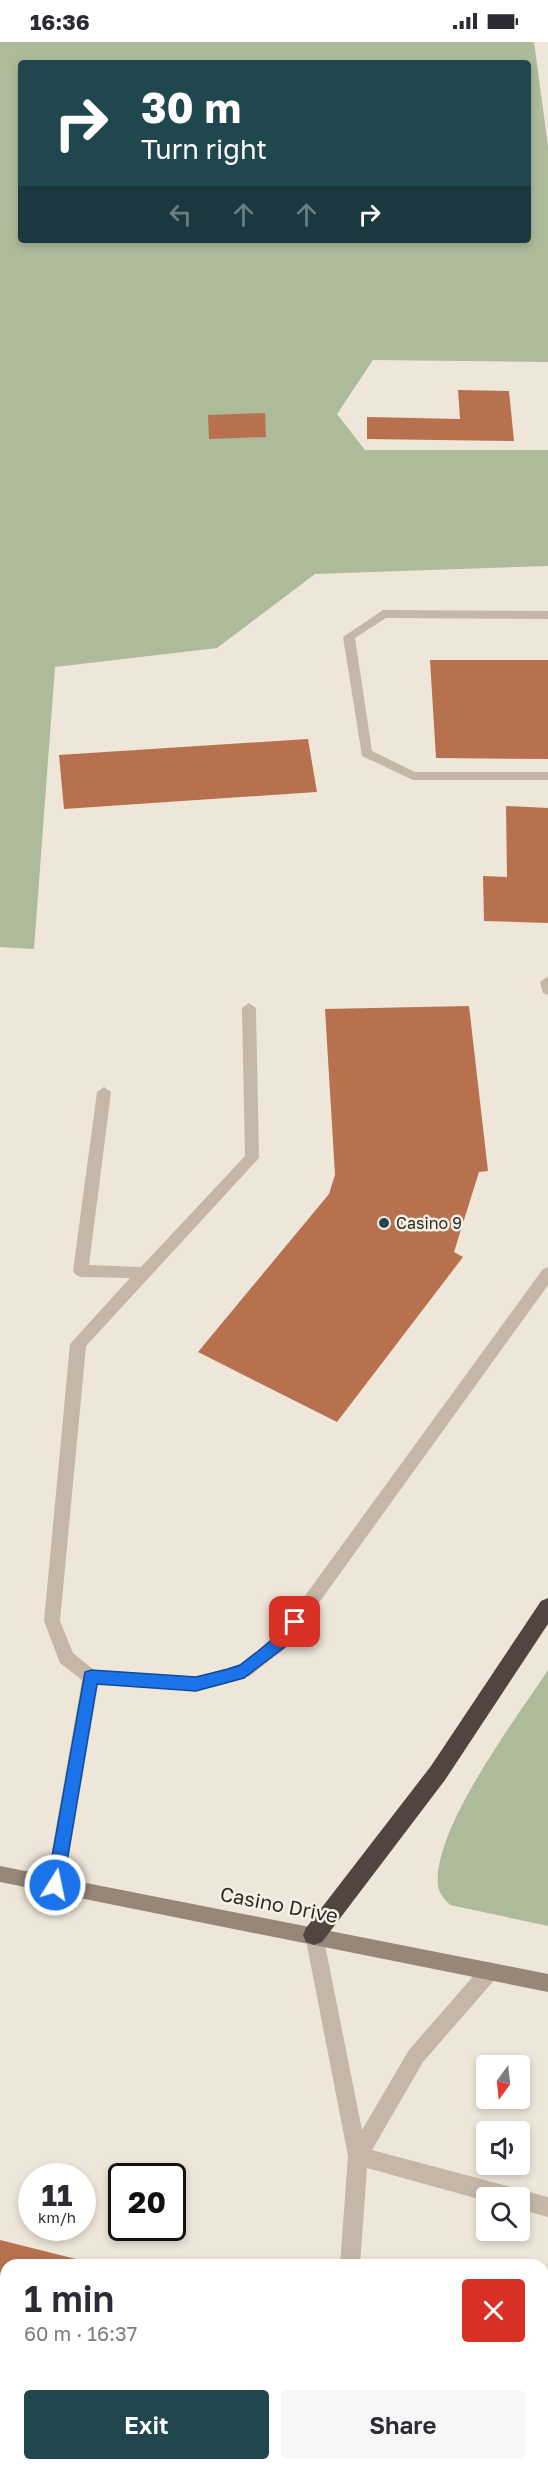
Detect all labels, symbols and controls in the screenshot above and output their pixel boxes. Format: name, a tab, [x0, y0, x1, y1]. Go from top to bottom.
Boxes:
text: 16:36	[30, 8, 90, 35]
text: 30 m	[141, 82, 241, 132]
icon: right	[42, 84, 120, 162]
text: Turn right	[141, 133, 267, 165]
icon: left	[164, 198, 197, 231]
icon: ahead	[227, 198, 260, 231]
icon: ahead	[290, 198, 323, 231]
icon: right	[353, 198, 386, 231]
place label: Casino 9	[396, 1213, 462, 1233]
marker: Casino 9	[377, 1216, 391, 1230]
pin	[269, 1596, 320, 1647]
icon: arrive	[278, 1605, 311, 1638]
position arrow	[23, 1853, 87, 1917]
street label: Casino Drive	[218, 1881, 340, 1927]
north arrow	[476, 2055, 530, 2109]
map controls	[476, 2055, 530, 2241]
button: sound	[476, 2121, 530, 2175]
speed limit sign: 20	[108, 2163, 186, 2241]
text: 11	[42, 2177, 72, 2213]
button: search	[476, 2187, 530, 2241]
text: km/h	[38, 2208, 76, 2226]
text: 1 min	[24, 2277, 114, 2320]
button: close	[462, 2279, 525, 2342]
text: 60 m · 16:37	[24, 2321, 137, 2345]
button: Exit	[24, 2390, 269, 2459]
button: Share	[281, 2390, 525, 2459]

